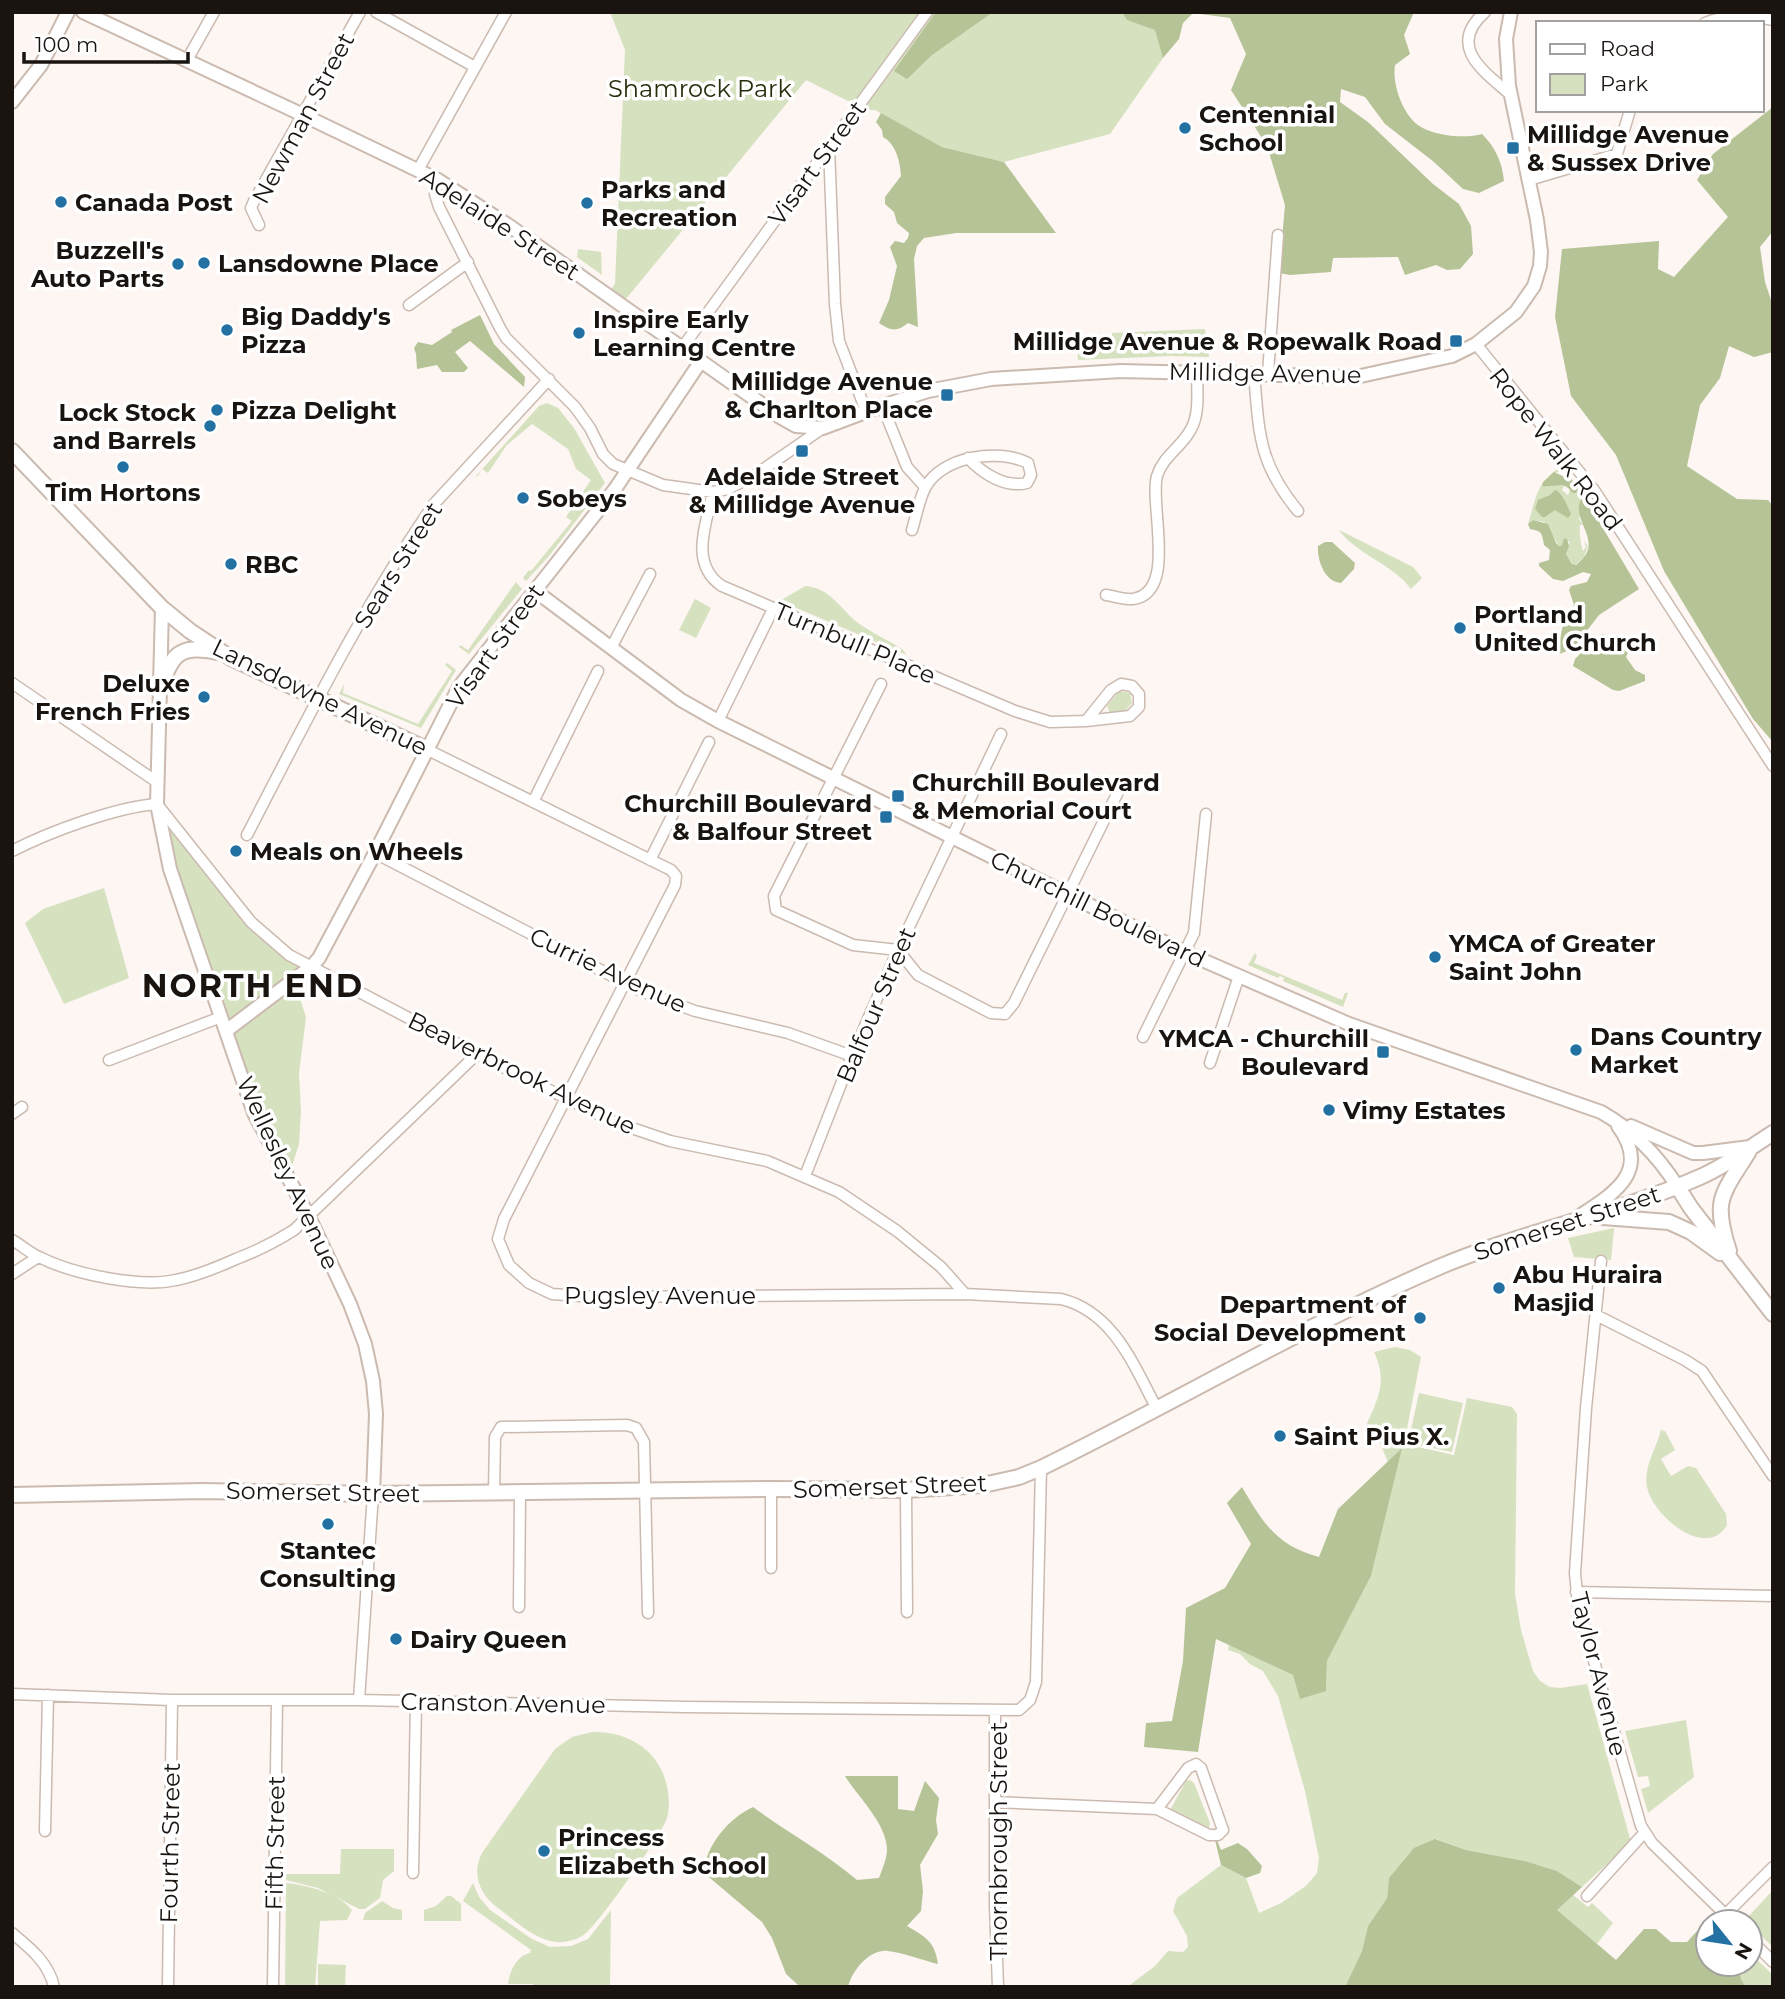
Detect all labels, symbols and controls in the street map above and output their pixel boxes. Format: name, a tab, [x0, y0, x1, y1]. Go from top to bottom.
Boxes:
scale bar	[24, 21, 189, 65]
legend	[1536, 21, 1764, 112]
street label: Newman Street	[246, 27, 360, 208]
text: 100 m	[35, 32, 98, 57]
text: Road	[1600, 36, 1655, 61]
text: Park	[1600, 71, 1648, 96]
park label: Shamrock Park	[608, 74, 793, 103]
street label: Visart Street	[762, 95, 872, 231]
place label: Centennial School	[1199, 100, 1335, 157]
marker: Centennial School	[1177, 120, 1193, 136]
place label: Millidge Avenue & Sussex Drive	[1527, 120, 1729, 177]
marker: Millidge Avenue & Sussex Drive	[1505, 140, 1521, 156]
street label: Adelaide Street	[415, 162, 585, 287]
place label: Parks and Recreation	[601, 175, 738, 232]
place label: Canada Post	[75, 188, 234, 217]
marker: Canada Post	[53, 194, 69, 210]
marker: Parks and Recreation	[579, 195, 595, 211]
place label: Buzzell's Auto Parts	[30, 236, 164, 293]
place label: Lansdowne Place	[218, 249, 439, 278]
marker: Lansdowne Place	[196, 255, 212, 271]
marker: Buzzell's Auto Parts	[170, 256, 186, 272]
place label: Big Daddy's Pizza	[241, 302, 391, 359]
place label: Inspire Early Learning Centre	[593, 305, 796, 362]
marker: Big Daddy's Pizza	[219, 322, 235, 338]
marker: Inspire Early Learning Centre	[571, 325, 587, 341]
place label: Millidge Avenue & Ropewalk Road	[1013, 327, 1442, 356]
marker: Millidge Avenue & Ropewalk Road	[1448, 333, 1464, 349]
street label: Millidge Avenue	[1168, 357, 1362, 389]
street label: Rope Walk Road	[1483, 362, 1629, 536]
place label: Millidge Avenue & Charlton Place	[724, 367, 933, 424]
marker: Millidge Avenue & Charlton Place	[939, 387, 955, 403]
place label: Pizza Delight	[231, 396, 397, 425]
place label: Lock Stock and Barrels	[52, 398, 196, 455]
marker: Pizza Delight	[209, 402, 225, 418]
marker: Lock Stock and Barrels	[202, 418, 218, 434]
marker: Adelaide Street & Millidge Avenue	[794, 443, 810, 459]
marker: Tim Hortons	[115, 459, 131, 475]
place label: Adelaide Street & Millidge Avenue	[689, 462, 915, 519]
place label: Tim Hortons	[46, 478, 201, 507]
place label: Sobeys	[537, 484, 627, 513]
marker: Sobeys	[515, 490, 531, 506]
street label: Sears Street	[348, 496, 448, 633]
place label: RBC	[245, 550, 298, 579]
marker: RBC	[223, 556, 239, 572]
street label: Visart Street	[440, 578, 550, 714]
street label: Turnbull Place	[770, 596, 940, 690]
place label: Portland United Church	[1474, 600, 1657, 657]
marker: Portland United Church	[1452, 620, 1468, 636]
street label: Lansdowne Avenue	[208, 632, 432, 762]
place label: Deluxe French Fries	[35, 669, 190, 726]
marker: Deluxe French Fries	[196, 689, 212, 705]
place label: Churchill Boulevard & Memorial Court	[912, 768, 1160, 825]
marker: Churchill Boulevard & Memorial Court	[890, 788, 906, 804]
place label: Churchill Boulevard & Balfour Street	[624, 789, 873, 846]
marker: Churchill Boulevard & Balfour Street	[878, 809, 894, 825]
place label: Meals on Wheels	[250, 837, 463, 866]
marker: Meals on Wheels	[228, 843, 244, 859]
street label: Churchill Boulevard	[986, 844, 1210, 974]
street label: Currie Avenue	[525, 921, 691, 1019]
street label: Balfour Street	[830, 923, 922, 1087]
place label: YMCA of Greater Saint John	[1448, 929, 1656, 986]
marker: YMCA of Greater Saint John	[1427, 949, 1443, 965]
district label: NORTH END	[142, 966, 364, 1005]
street label: Beaverbrook Avenue	[403, 1005, 641, 1141]
place label: Dans Country Market	[1590, 1022, 1762, 1079]
place label: YMCA - Churchill Boulevard	[1158, 1024, 1369, 1081]
marker: Dans Country Market	[1568, 1042, 1584, 1058]
marker: YMCA - Churchill Boulevard	[1375, 1044, 1391, 1060]
street label: Wellesley Avenue	[231, 1072, 345, 1274]
place label: Vimy Estates	[1342, 1096, 1506, 1125]
marker: Vimy Estates	[1321, 1102, 1337, 1118]
street label: Somerset Street	[1470, 1179, 1664, 1267]
place label: Abu Huraira Masjid	[1512, 1260, 1663, 1317]
marker: Abu Huraira Masjid	[1491, 1280, 1507, 1296]
street label: Pugsley Avenue	[564, 1281, 756, 1310]
place label: Department of Social Development	[1154, 1290, 1408, 1347]
marker: Department of Social Development	[1412, 1310, 1428, 1326]
place label: Saint Pius X.	[1294, 1422, 1449, 1451]
marker: Saint Pius X.	[1272, 1428, 1288, 1444]
street label: Somerset Street	[792, 1468, 988, 1504]
street label: Somerset Street	[226, 1476, 421, 1508]
marker: Stantec Consulting	[320, 1516, 336, 1532]
place label: Stantec Consulting	[260, 1536, 396, 1593]
street label: Taylor Avenue	[1565, 1589, 1633, 1759]
place label: Dairy Queen	[410, 1625, 567, 1654]
marker: Dairy Queen	[388, 1631, 404, 1647]
street label: Cranston Avenue	[400, 1687, 606, 1719]
street label: Thornbrough Street	[984, 1721, 1013, 1961]
street label: Fourth Street	[154, 1762, 186, 1924]
street label: Fifth Street	[259, 1775, 291, 1911]
place label: Princess Elizabeth School	[558, 1823, 767, 1880]
marker: Princess Elizabeth School	[536, 1843, 552, 1859]
north arrow	[1694, 1908, 1764, 1978]
text: N	[1729, 1939, 1757, 1964]

